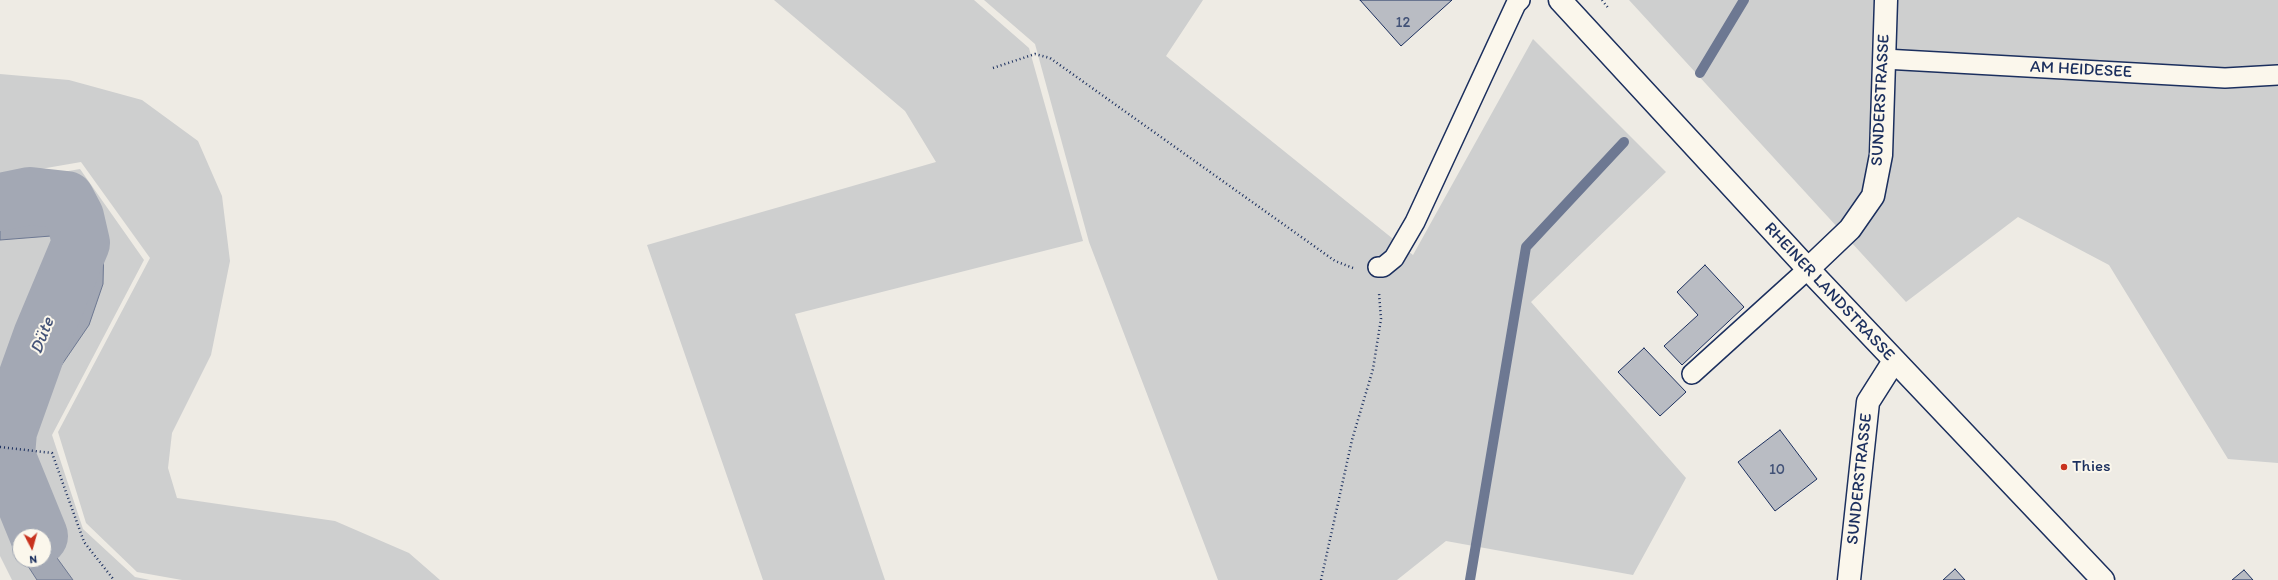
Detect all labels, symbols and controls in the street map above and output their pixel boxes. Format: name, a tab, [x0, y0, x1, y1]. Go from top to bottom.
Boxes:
house number: 12	[1396, 14, 1410, 32]
street label: SUNDERSTRASSE	[1867, 34, 1895, 166]
street label: AM HEIDESEE	[2029, 57, 2133, 83]
street label: RHEINER LANDSTRASSE	[1759, 219, 1899, 365]
water label: Düte	[26, 315, 60, 357]
street label: SUNDERSTRASSE	[1843, 412, 1877, 546]
place label: Thies	[2072, 457, 2111, 477]
house number: 10	[1769, 461, 1785, 479]
marker: Thies	[2059, 462, 2069, 472]
north arrow	[12, 528, 52, 568]
text: N	[29, 553, 38, 566]

